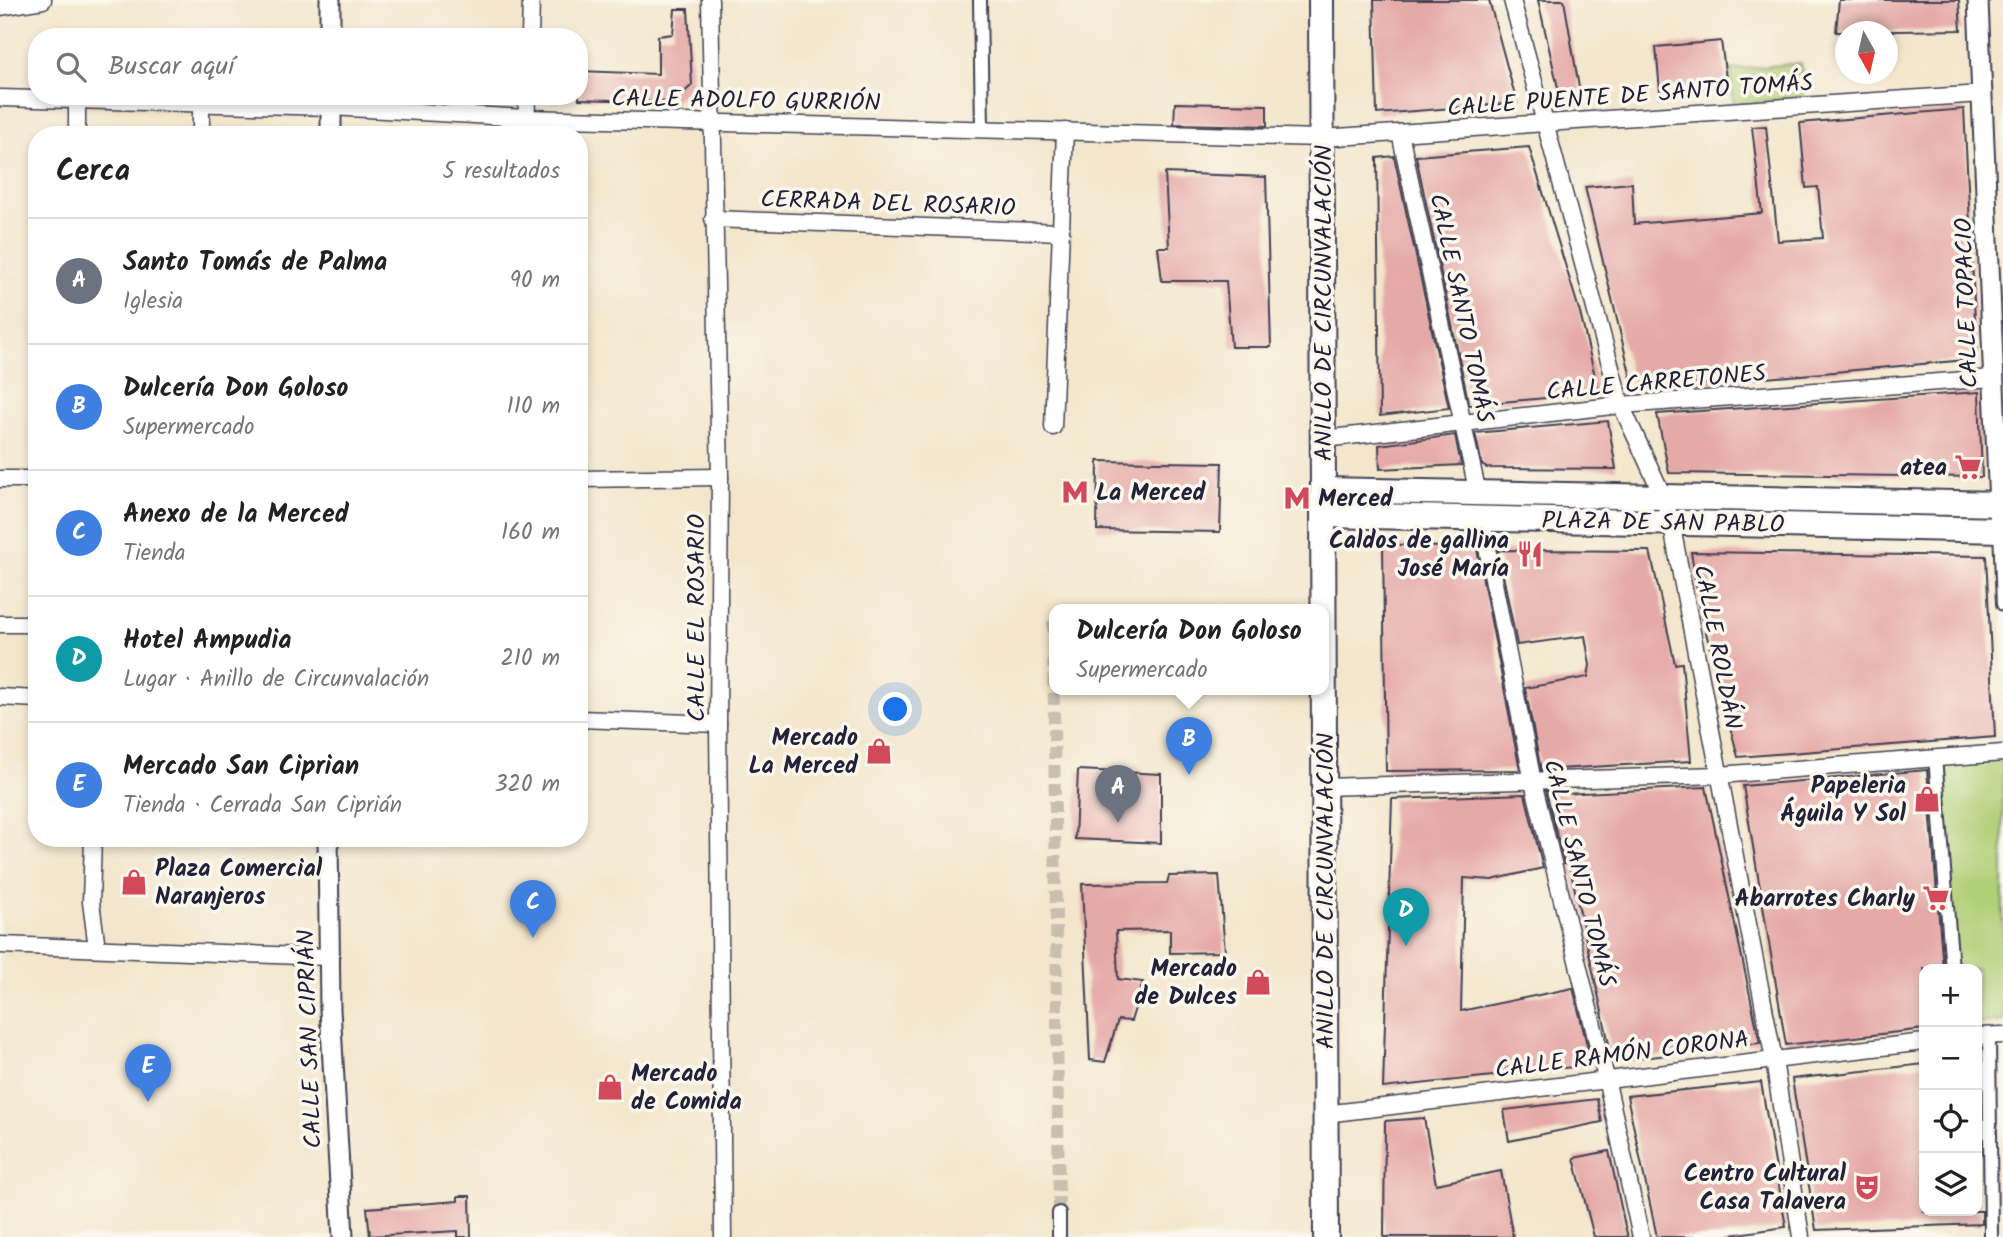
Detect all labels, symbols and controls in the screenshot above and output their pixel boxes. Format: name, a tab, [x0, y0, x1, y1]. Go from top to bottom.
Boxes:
north arrow	[1835, 21, 1898, 84]
search box	[28, 28, 588, 105]
text: Buscar aquí	[108, 46, 234, 88]
icon: search	[52, 48, 90, 86]
street label: CALLE PUENTE DE SANTO TOMÁS	[1446, 64, 1815, 129]
street label: CALLE ADOLFO GURRIÓN	[611, 80, 881, 123]
street label: ANILLO DE CIRCUNVALACIÓN	[1305, 145, 1344, 461]
text: Cerca	[56, 148, 130, 196]
text: 5 resultados	[443, 154, 560, 190]
street label: CERRADA DEL ROSARIO	[760, 181, 1016, 228]
street label: CALLE SANTO TOMÁS	[1417, 190, 1504, 427]
street label: CALLE TOPACIO	[1945, 217, 1990, 389]
text: Santo Tomás de Palma	[123, 242, 387, 284]
text: A	[72, 263, 86, 299]
text: 90 m	[510, 263, 560, 299]
text: Iglesia	[123, 284, 183, 320]
street label: CALLE CARRETONES	[1545, 354, 1768, 413]
text: Dulcería Don Goloso	[123, 368, 348, 410]
text: B	[72, 389, 86, 425]
text: 110 m	[507, 389, 560, 425]
text: Supermercado	[123, 410, 254, 446]
place label: atea	[1900, 449, 1947, 488]
supermarket icon: atea	[1953, 452, 1983, 482]
place label: La Merced	[1096, 474, 1207, 513]
metro station icon: La Merced	[1060, 477, 1090, 507]
place label: Merced	[1318, 480, 1394, 519]
metro station icon: Merced	[1282, 483, 1312, 513]
text: Anexo de la Merced	[123, 494, 349, 536]
street label: PLAZA DE SAN PABLO	[1541, 502, 1785, 545]
street label: CALLE EL ROSARIO	[678, 514, 717, 722]
text: C	[72, 515, 86, 551]
text: 160 m	[501, 515, 560, 551]
place label: Caldos de gallina José María	[1329, 522, 1509, 589]
text: Tienda	[123, 536, 186, 572]
restaurant icon: Caldos de gallina José María	[1515, 539, 1545, 569]
street label: CALLE ROLDÁN	[1681, 562, 1752, 733]
popup	[1049, 604, 1329, 695]
text: Dulcería Don Goloso	[1076, 611, 1302, 653]
text: Hotel Ampudia	[123, 620, 291, 662]
text: D	[71, 641, 87, 677]
text: 210 m	[500, 641, 560, 677]
text: Supermercado	[1076, 653, 1208, 689]
text: Lugar · Anillo de Circunvalación	[123, 662, 429, 698]
your location	[878, 692, 912, 726]
pin: B	[1166, 717, 1212, 775]
place label: Mercado La Merced	[748, 719, 859, 786]
street label: ANILLO DE CIRCUNVALACIÓN	[1307, 733, 1346, 1049]
shop icon: Mercado La Merced	[864, 736, 894, 766]
text: Mercado San Ciprian	[123, 746, 359, 788]
street label: CALLE SANTO TOMÁS	[1531, 755, 1626, 992]
pin: A	[1095, 765, 1141, 823]
text: E	[73, 767, 85, 803]
text: 320 m	[494, 767, 560, 803]
place label: Papeleria Águila Y Sol	[1780, 767, 1907, 834]
shop icon: Papeleria Águila Y Sol	[1912, 784, 1942, 814]
text: Tienda · Cerrada San Ciprián	[123, 788, 402, 824]
place label: Plaza Comercial Naranjeros	[155, 850, 323, 917]
shop icon: Plaza Comercial Naranjeros	[119, 867, 149, 897]
pin: C	[510, 880, 556, 938]
place label: Abarrotes Charly	[1735, 880, 1916, 919]
supermarket icon: Abarrotes Charly	[1921, 883, 1951, 913]
pin: D	[1383, 888, 1429, 946]
street label: CALLE SAN CIPRIÁN	[287, 929, 334, 1149]
place label: Mercado de Dulces	[1134, 950, 1237, 1017]
map controls	[1919, 964, 1982, 1216]
button: +	[1919, 964, 1982, 1027]
shop icon: Mercado de Dulces	[1243, 967, 1273, 997]
street label: CALLE RAMÓN CORONA	[1493, 1021, 1751, 1090]
button: −	[1919, 1027, 1982, 1090]
pin: E	[125, 1044, 171, 1102]
place label: Mercado de Comida	[631, 1055, 742, 1122]
shop icon: Mercado de Comida	[595, 1072, 625, 1102]
button: locate	[1919, 1090, 1982, 1153]
button: layers	[1919, 1153, 1982, 1216]
place label: Centro Cultural Casa Talavera	[1684, 1155, 1847, 1222]
theatre icon: Centro Cultural Casa Talavera	[1852, 1172, 1882, 1202]

